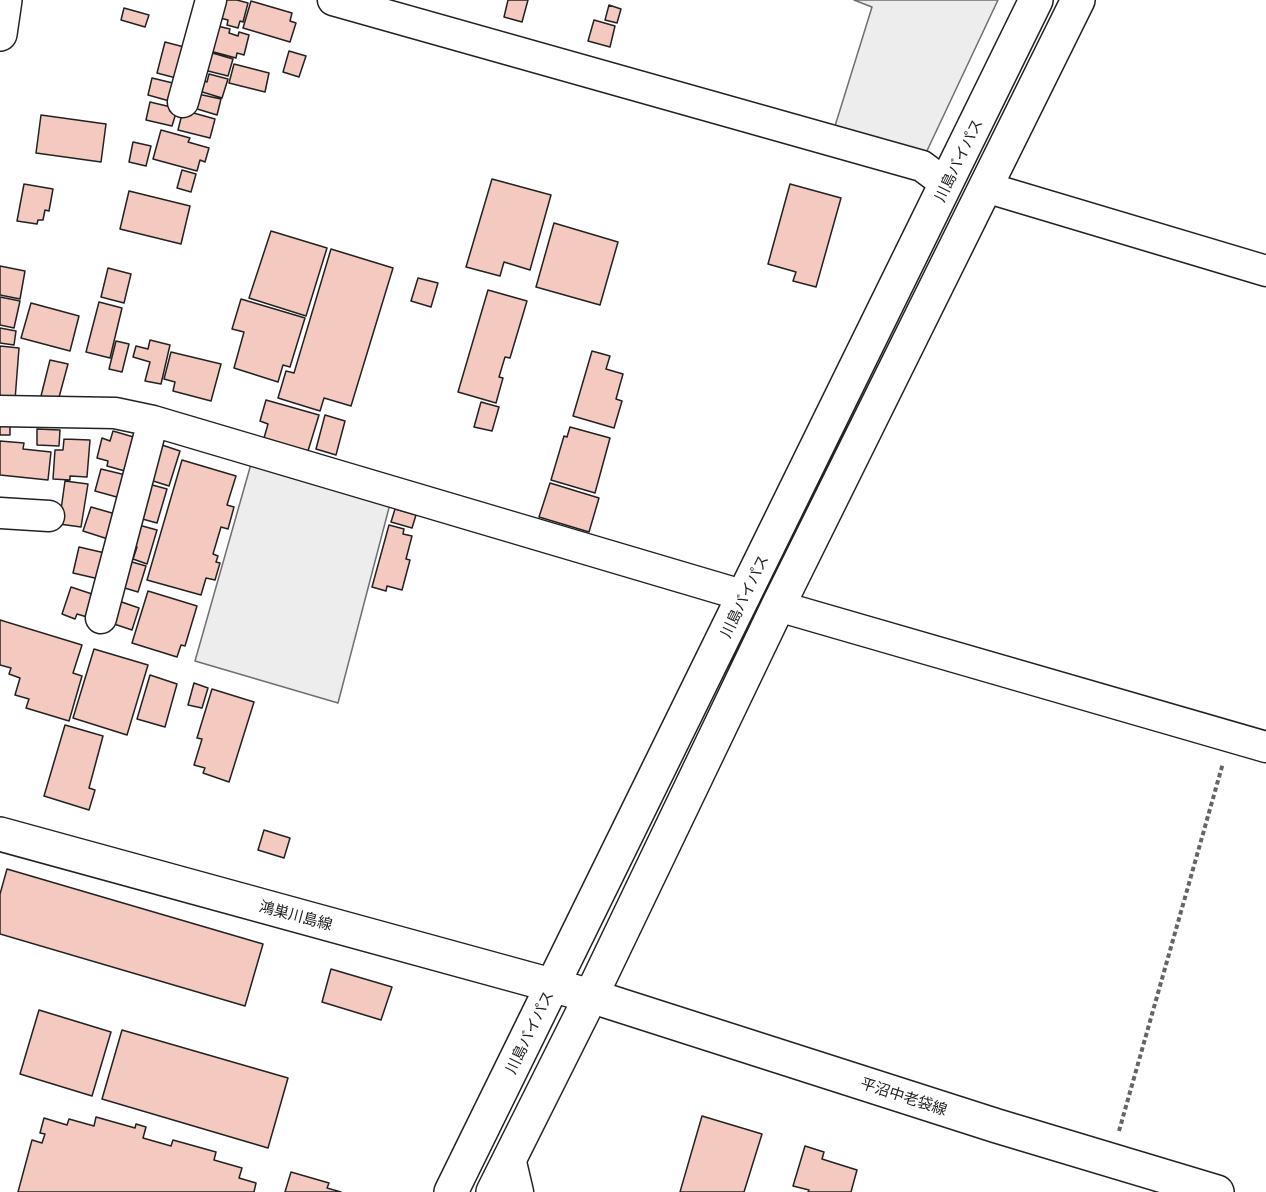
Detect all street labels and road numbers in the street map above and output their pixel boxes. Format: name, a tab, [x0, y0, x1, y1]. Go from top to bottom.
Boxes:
street label: 川島バイパス	[930, 116, 986, 204]
street label: 川島バイパス	[716, 552, 772, 640]
street label: 鴻巣川島線	[257, 897, 335, 933]
street label: 川島バイパス	[501, 988, 557, 1076]
street label: 平沼中老袋線	[858, 1074, 950, 1118]

